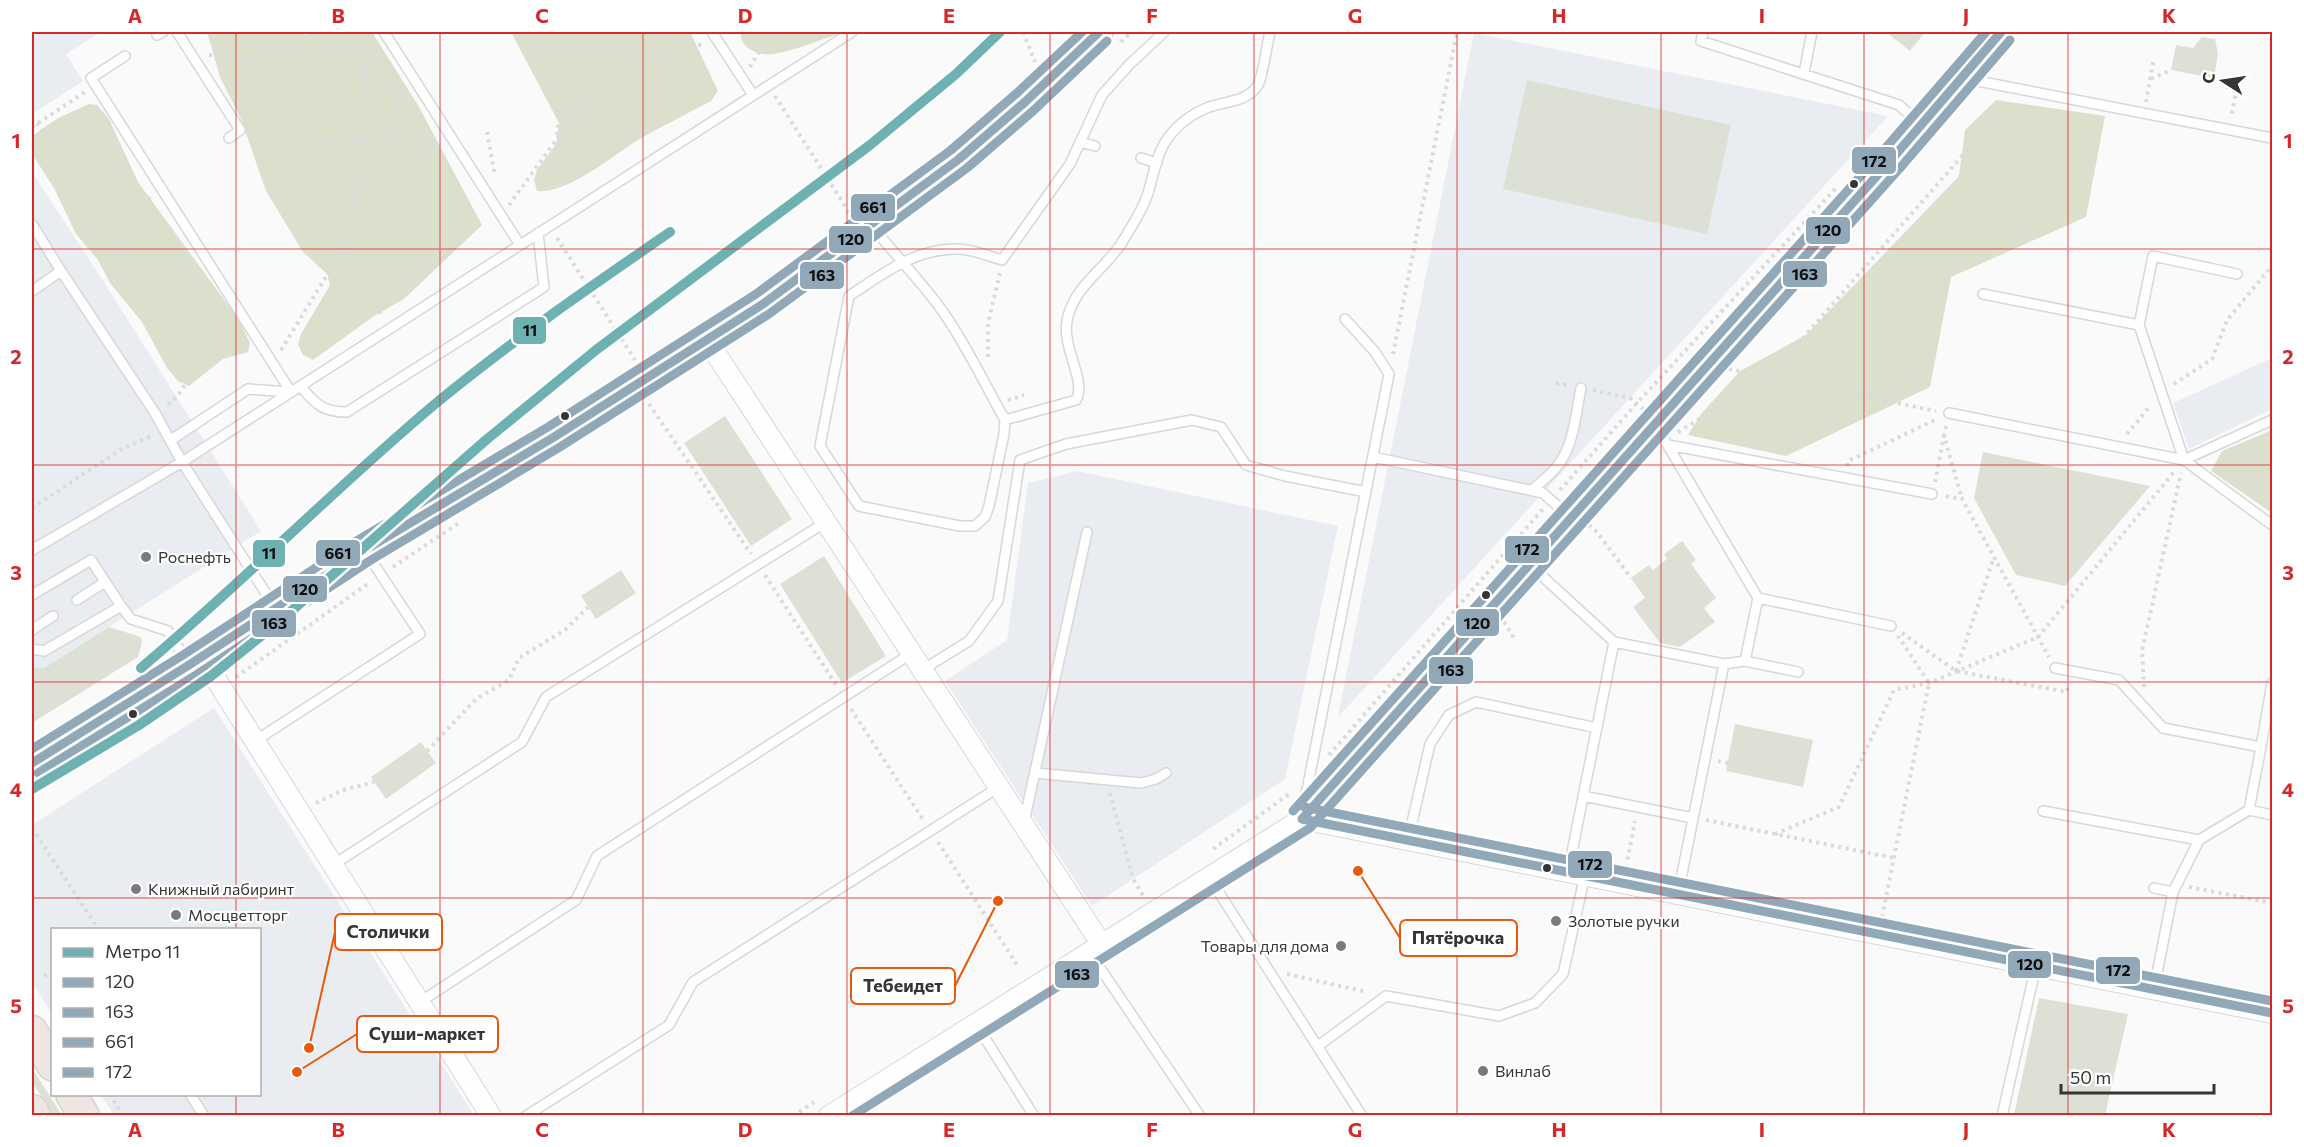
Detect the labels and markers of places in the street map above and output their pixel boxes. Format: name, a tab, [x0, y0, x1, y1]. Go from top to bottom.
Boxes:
unlabelled marker	[1848, 178, 1860, 190]
unlabelled marker	[559, 410, 571, 422]
place label: Роснефть	[158, 547, 231, 566]
marker: Роснефть	[139, 550, 153, 564]
unlabelled marker	[1480, 589, 1492, 601]
unlabelled marker	[127, 708, 139, 720]
unlabelled marker	[1541, 862, 1553, 874]
place label: Книжный лабиринт	[148, 879, 295, 898]
marker: Книжный лабиринт	[129, 882, 143, 896]
place label: Мосцветторг	[188, 905, 288, 924]
marker: Мосцветторг	[169, 908, 183, 922]
place label: Золотые ручки	[1568, 911, 1680, 930]
callout: Столички	[335, 914, 442, 950]
marker: Золотые ручки	[1549, 914, 1563, 928]
callout: Пятёрочка	[1400, 920, 1517, 956]
place label: Товары для дома	[1201, 936, 1329, 955]
marker: Товары для дома	[1334, 939, 1348, 953]
callout: Тебеидет	[851, 968, 955, 1004]
callout: Суши-маркет	[357, 1016, 498, 1052]
place label: Винлаб	[1495, 1061, 1551, 1080]
marker: Винлаб	[1476, 1064, 1490, 1078]

